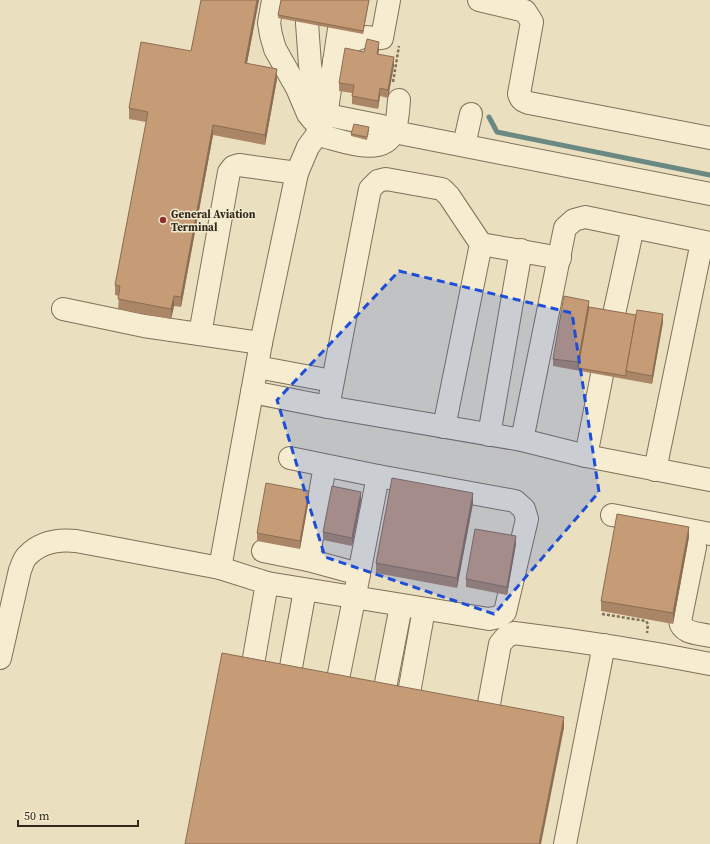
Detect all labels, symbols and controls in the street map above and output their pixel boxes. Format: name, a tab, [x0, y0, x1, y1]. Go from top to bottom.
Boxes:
place label: General Aviation Terminal	[171, 207, 256, 235]
marker: General Aviation Terminal	[158, 215, 168, 225]
scale bar	[18, 802, 138, 828]
text: 50 m	[24, 808, 50, 824]

